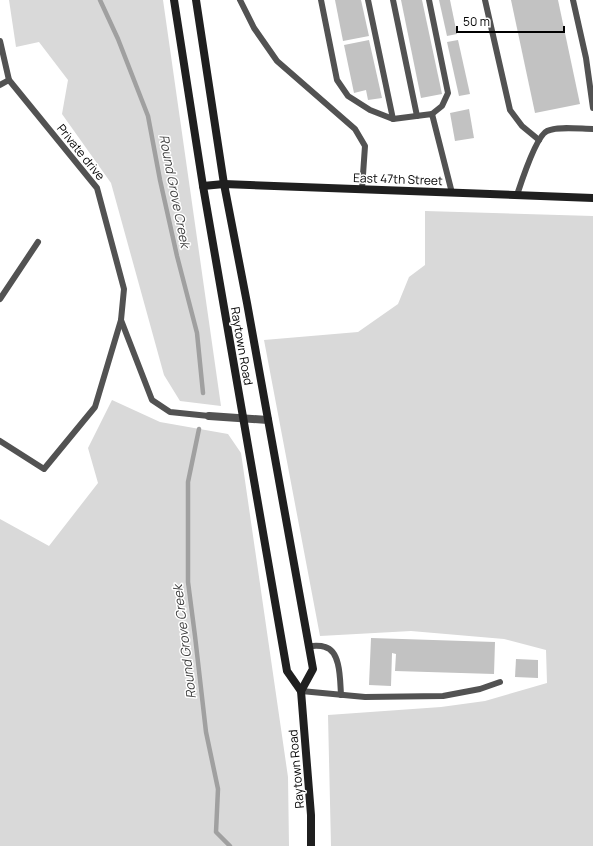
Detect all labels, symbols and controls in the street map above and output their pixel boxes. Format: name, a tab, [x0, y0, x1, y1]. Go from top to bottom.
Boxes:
scale bar	[457, 8, 564, 34]
text: 50 m	[463, 13, 490, 30]
street label: Private drive	[53, 120, 109, 184]
water label: Round Grove Creek	[155, 133, 195, 252]
street label: East 47th Street	[353, 169, 443, 189]
street label: Raytown Road	[227, 305, 257, 387]
water label: Round Grove Creek	[168, 581, 200, 700]
street label: Raytown Road	[284, 729, 308, 809]

